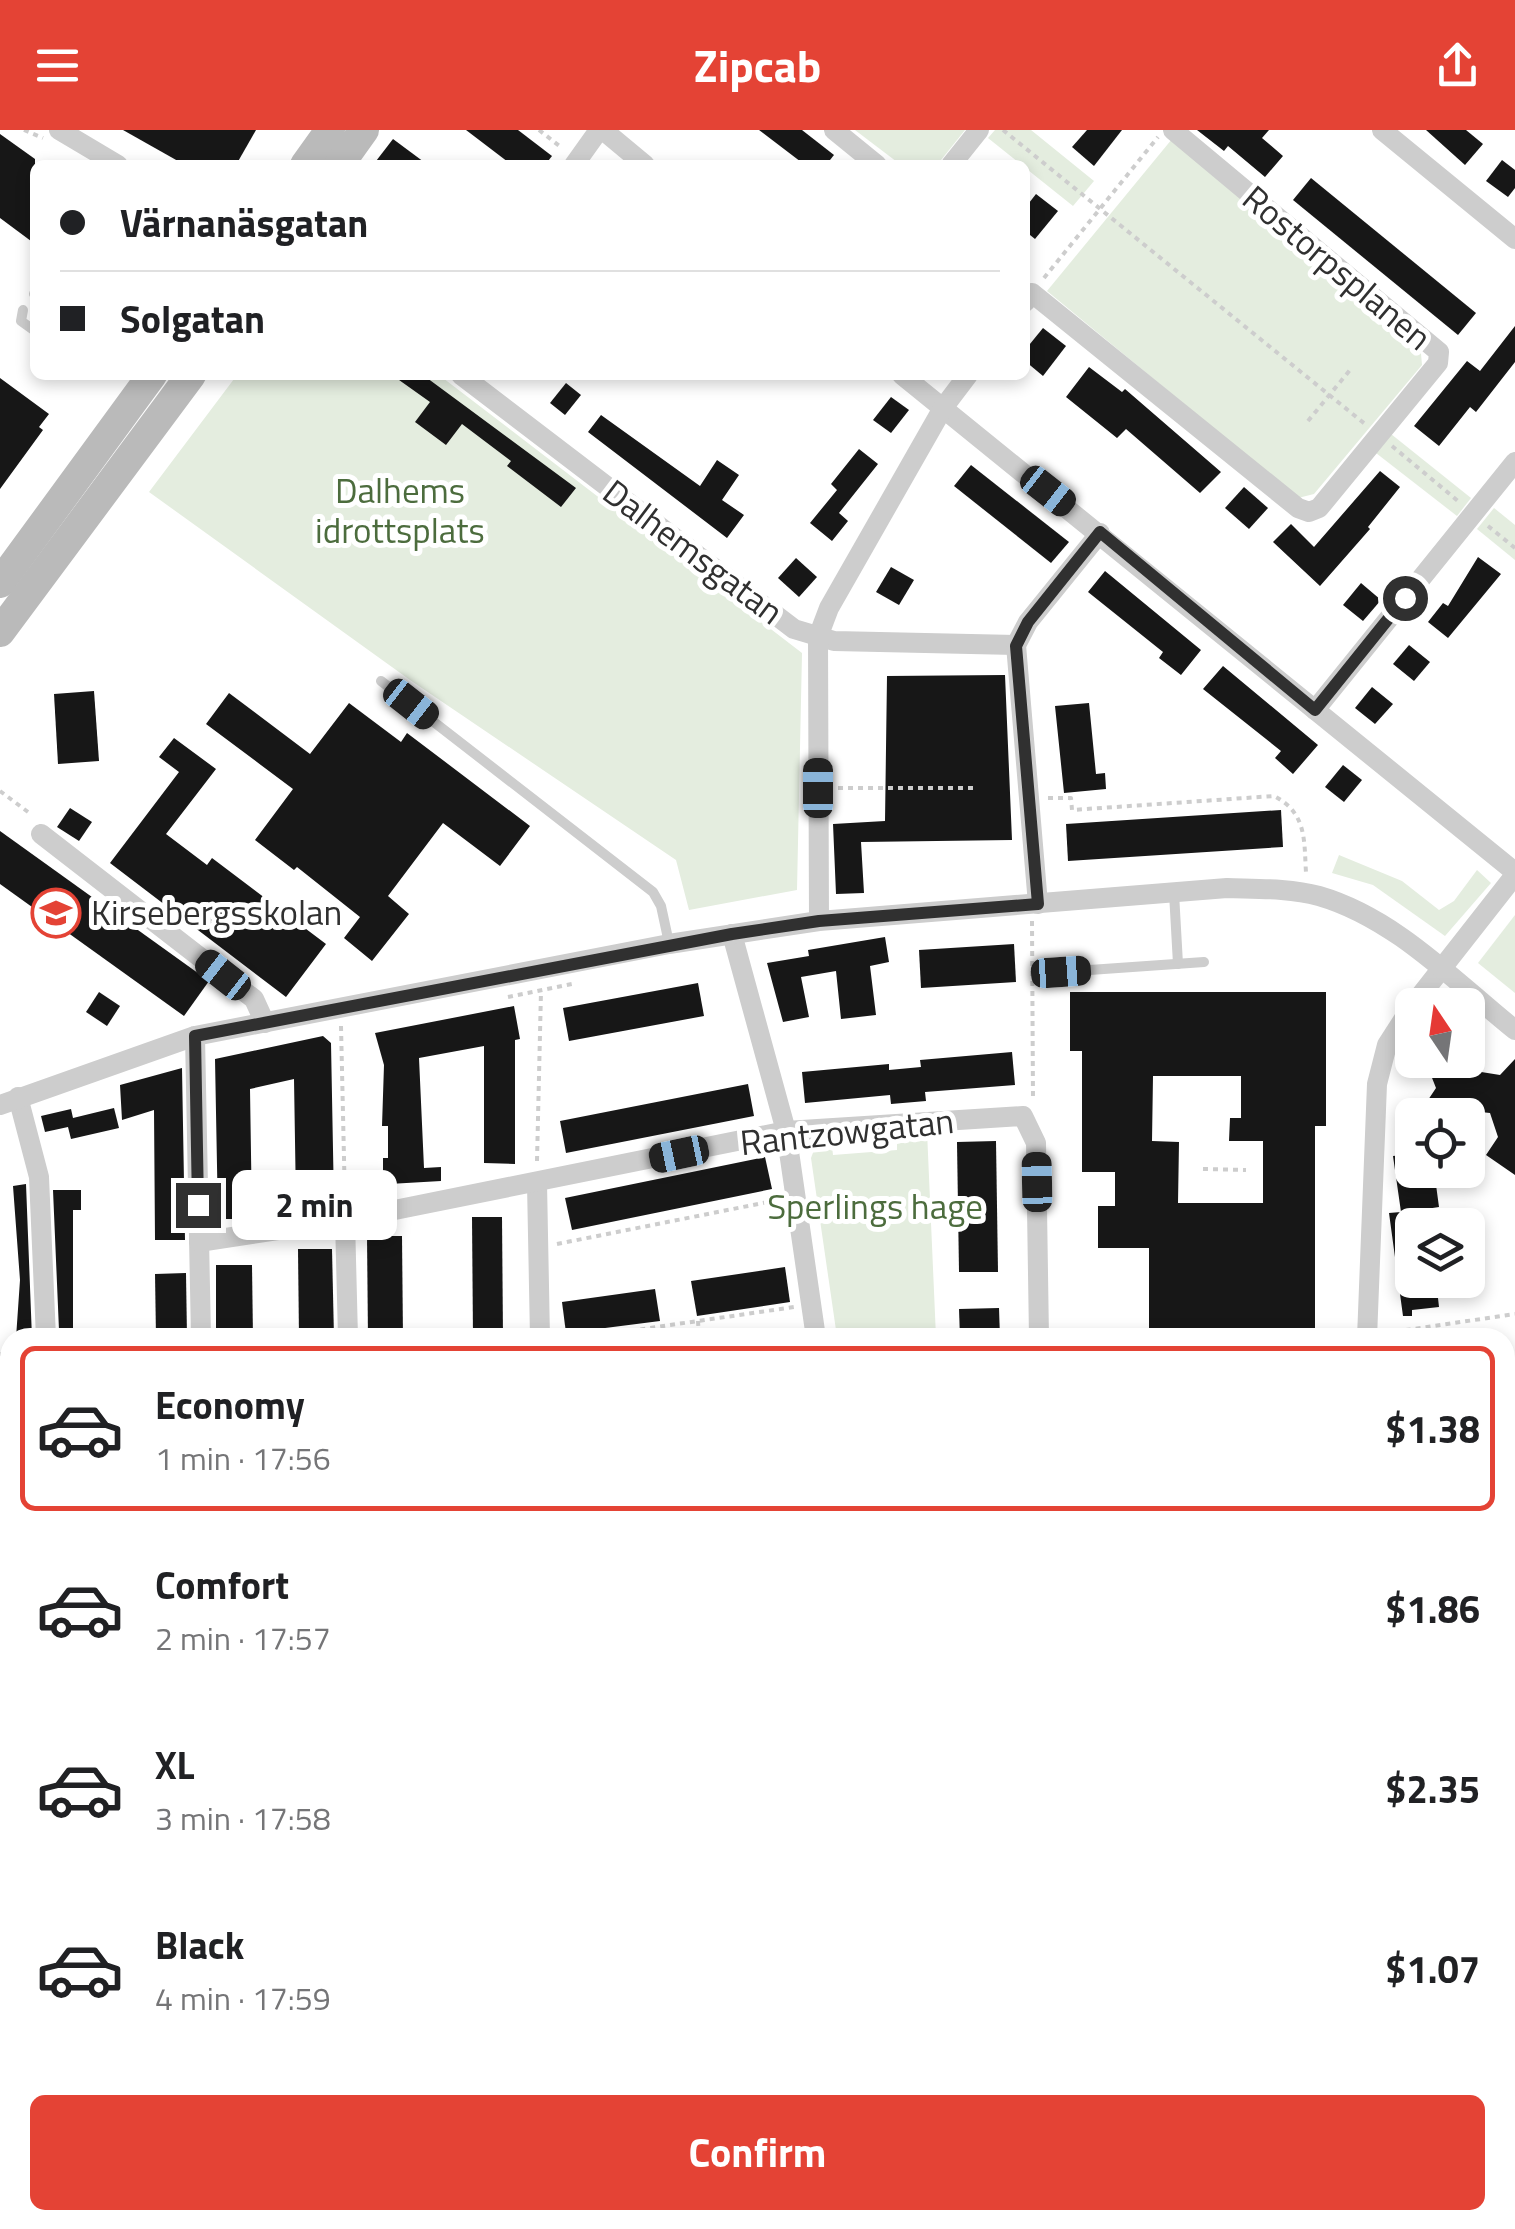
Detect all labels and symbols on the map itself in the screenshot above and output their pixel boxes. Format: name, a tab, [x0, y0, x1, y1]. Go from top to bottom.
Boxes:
street label: Rostorpsplanen	[1231, 172, 1444, 363]
car	[1015, 461, 1081, 521]
park label: Dalhems idrottsplats	[315, 463, 485, 557]
street label: Dalhemsgatan	[592, 465, 795, 637]
route start	[1383, 576, 1428, 621]
car	[378, 674, 444, 734]
car	[803, 758, 833, 818]
place label: Kirsebergsskolan	[91, 885, 342, 939]
school or university icon: Kirsebergsskolan	[30, 887, 82, 939]
car	[190, 945, 256, 1005]
car	[1030, 955, 1092, 989]
north arrow	[1395, 988, 1485, 1078]
street label: Rantzowgatan	[737, 1093, 957, 1169]
car	[647, 1133, 711, 1175]
car	[1021, 1152, 1053, 1212]
callout: 2 min	[233, 1170, 398, 1240]
park label: Sperlings hage	[767, 1179, 983, 1233]
route end	[176, 1183, 221, 1228]

